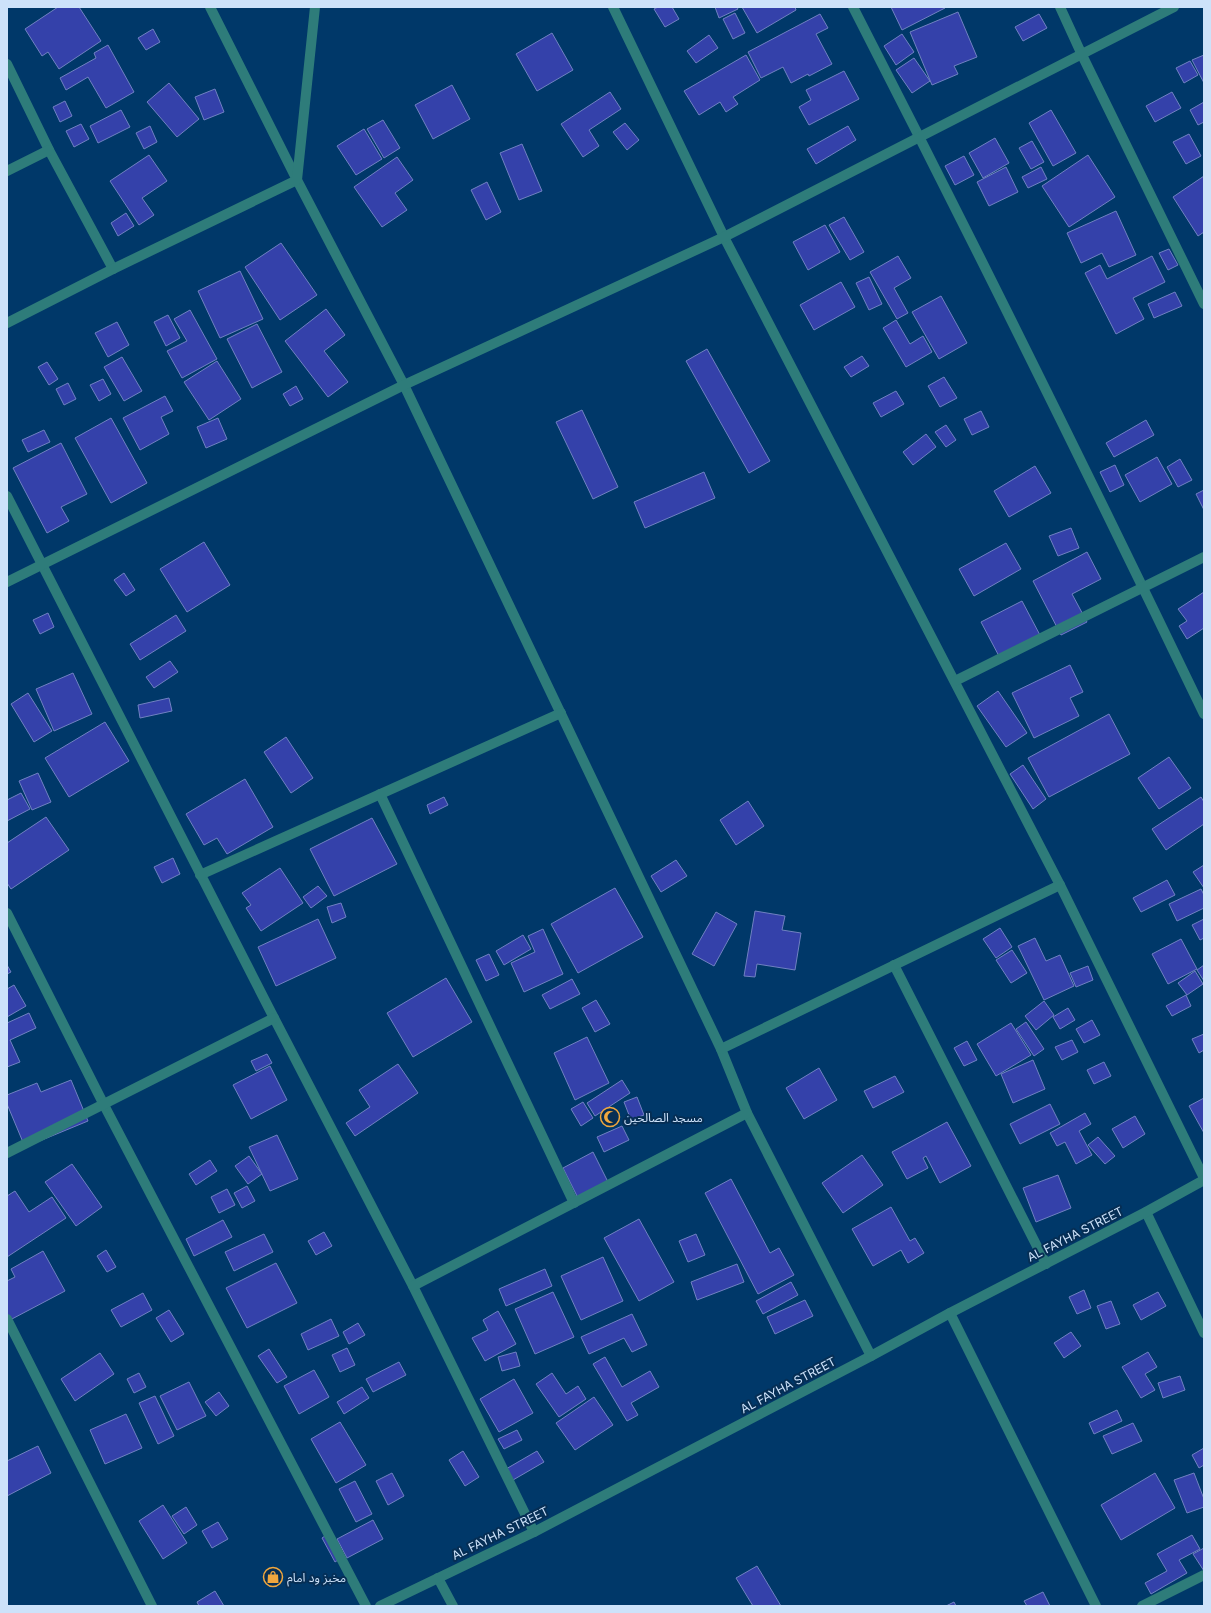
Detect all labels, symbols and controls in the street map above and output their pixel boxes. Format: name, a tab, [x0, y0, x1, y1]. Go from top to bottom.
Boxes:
mosque icon: مسجد الصالحين	[599, 1106, 621, 1128]
place label: مسجد الصالحين	[624, 1110, 703, 1125]
street label: AL FAYHA STREET	[1024, 1203, 1126, 1265]
street label: AL FAYHA STREET	[738, 1353, 838, 1416]
street label: AL FAYHA STREET	[449, 1503, 551, 1563]
shop icon: مخبز ود امام	[262, 1566, 284, 1588]
place label: مخبز ود امام	[287, 1570, 346, 1587]

